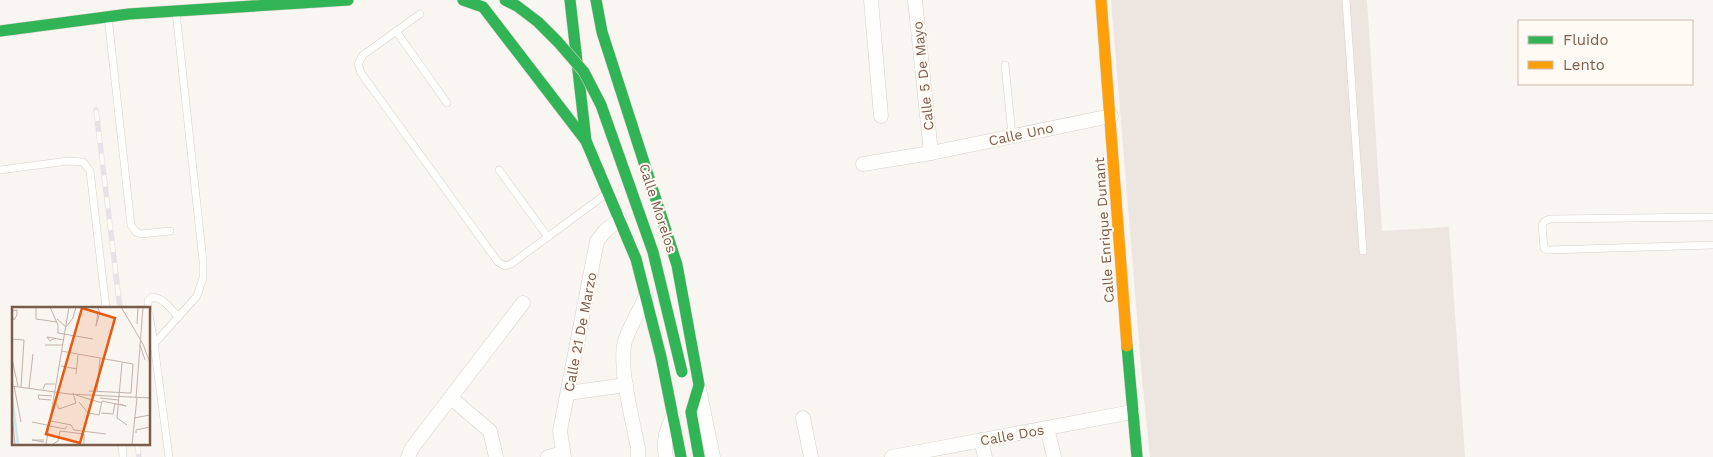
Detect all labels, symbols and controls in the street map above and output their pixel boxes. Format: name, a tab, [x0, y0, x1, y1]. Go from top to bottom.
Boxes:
legend	[1518, 20, 1693, 85]
street label: Calle 5 De Mayo	[909, 21, 937, 131]
text: Fluido	[1563, 31, 1608, 49]
text: Lento	[1563, 56, 1605, 74]
street label: Calle Uno	[987, 119, 1055, 149]
street label: Calle Enrique Dunant	[1091, 156, 1117, 303]
street label: Calle Morelos	[636, 161, 680, 255]
street label: Calle 21 De Marzo	[561, 271, 599, 393]
inset map	[12, 307, 150, 444]
street label: Calle Dos	[979, 421, 1045, 449]

